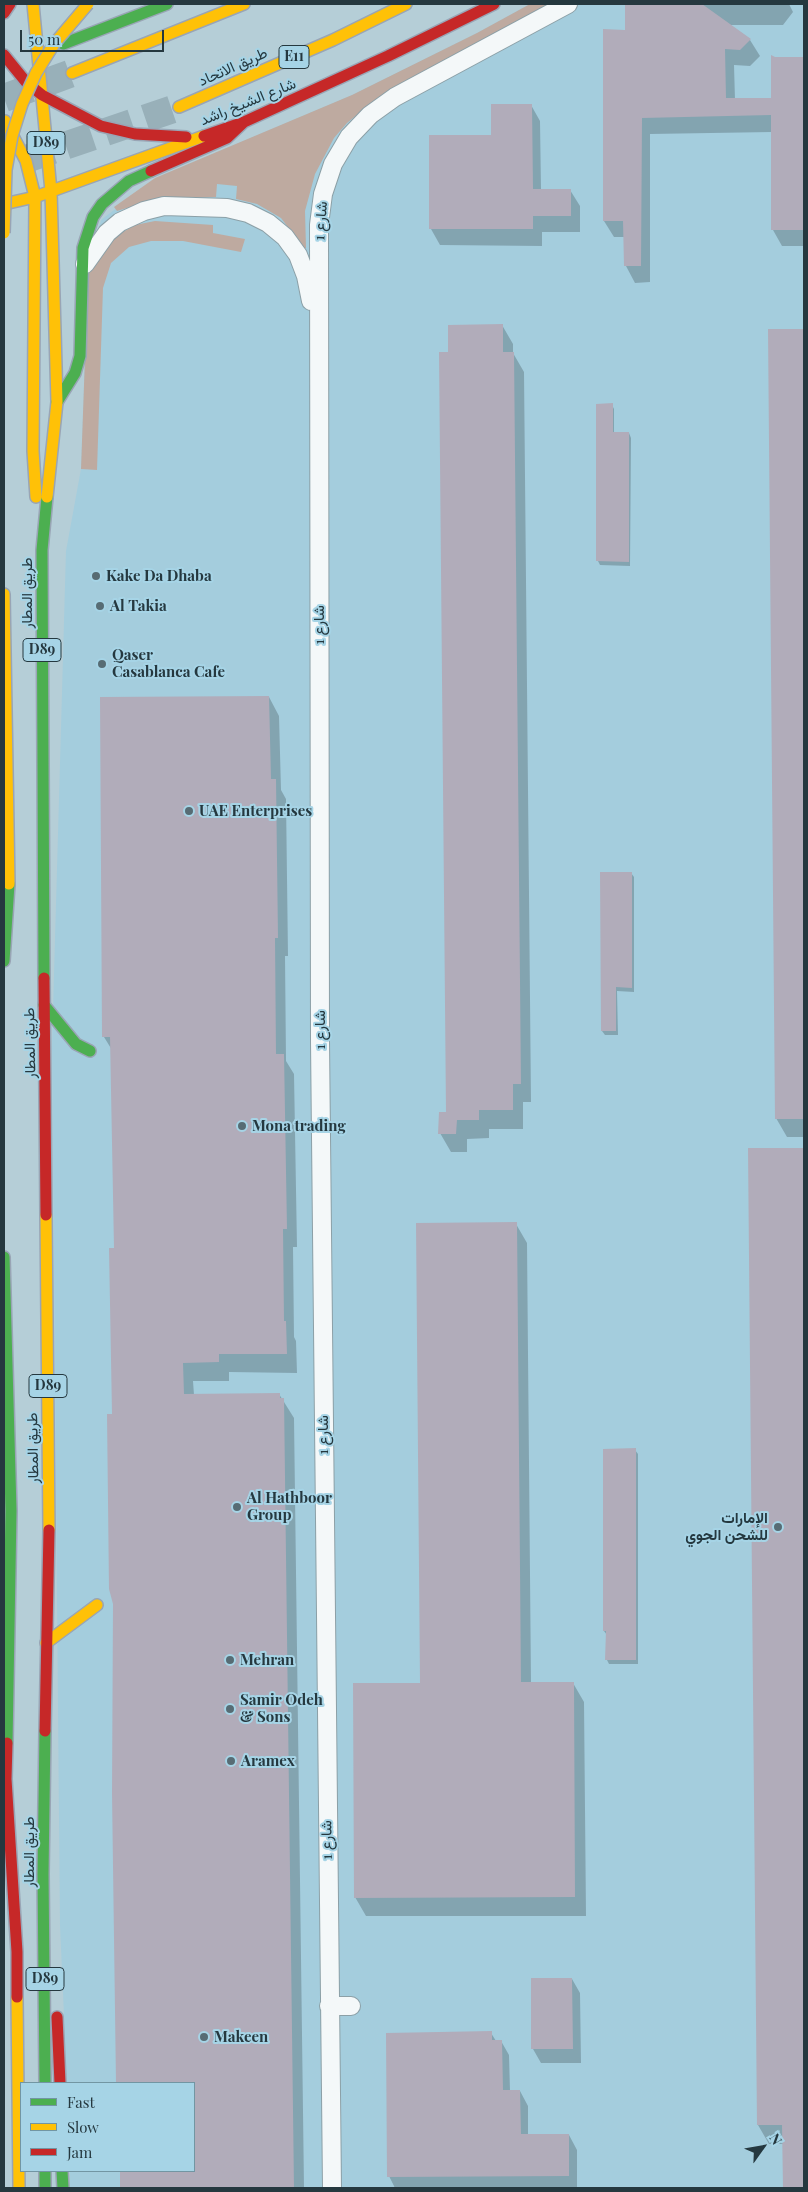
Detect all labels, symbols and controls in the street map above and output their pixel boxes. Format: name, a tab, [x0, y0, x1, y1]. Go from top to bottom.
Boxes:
scale bar	[22, 20, 166, 52]
text: 50 m	[28, 29, 60, 49]
street label: طريق الاتحاد	[196, 44, 270, 90]
road number: E11	[279, 46, 309, 68]
street label: شارع الشيخ راشد	[197, 75, 299, 129]
road number: D89	[27, 132, 65, 154]
street label: شارع 1	[311, 201, 331, 241]
street label: طريق المطار	[18, 557, 36, 629]
place label: Kake Da Dhaba	[106, 567, 212, 585]
marker: Kake Da Dhaba	[90, 570, 102, 582]
place label: Al Takia	[110, 597, 167, 615]
marker: Al Takia	[94, 600, 106, 612]
street label: شارع 1	[310, 605, 328, 645]
road number: D89	[23, 638, 61, 662]
place label: Qaser Casablanca Cafe	[112, 646, 225, 681]
marker: Qaser Casablanca Cafe	[96, 658, 108, 670]
place label: UAE Enterprises	[199, 802, 312, 820]
marker: UAE Enterprises	[183, 805, 195, 817]
street label: طريق المطار	[20, 1007, 40, 1079]
street label: شارع 1	[311, 1010, 329, 1050]
place label: Mona trading	[252, 1117, 346, 1135]
marker: Mona trading	[236, 1120, 248, 1132]
road number: D89	[29, 1374, 67, 1398]
street label: طريق المطار	[23, 1412, 43, 1484]
street label: شارع 1	[314, 1415, 332, 1455]
place label: Al Hathboor Group	[247, 1489, 332, 1524]
marker: Al Hathboor Group	[231, 1501, 243, 1513]
place label: الإمارات للشحن الجوي	[685, 1509, 768, 1544]
marker: الإمارات للشحن الجوي	[772, 1521, 784, 1533]
place label: Mehran	[240, 1651, 294, 1669]
marker: Mehran	[224, 1654, 236, 1666]
place label: Samir Odeh & Sons	[240, 1691, 323, 1726]
marker: Samir Odeh & Sons	[224, 1703, 236, 1715]
place label: Aramex	[241, 1752, 295, 1770]
marker: Aramex	[225, 1755, 237, 1767]
street label: طريق المطار	[20, 1816, 38, 1888]
street label: شارع 1	[318, 1820, 336, 1860]
road number: D89	[26, 1968, 64, 1990]
place label: Makeen	[214, 2028, 268, 2046]
marker: Makeen	[198, 2031, 210, 2043]
legend	[20, 2082, 195, 2172]
text: Fast	[67, 2092, 95, 2112]
text: Slow	[67, 2117, 99, 2137]
north arrow	[738, 2122, 788, 2172]
text: N	[765, 2129, 787, 2148]
text: Jam	[67, 2142, 92, 2162]

